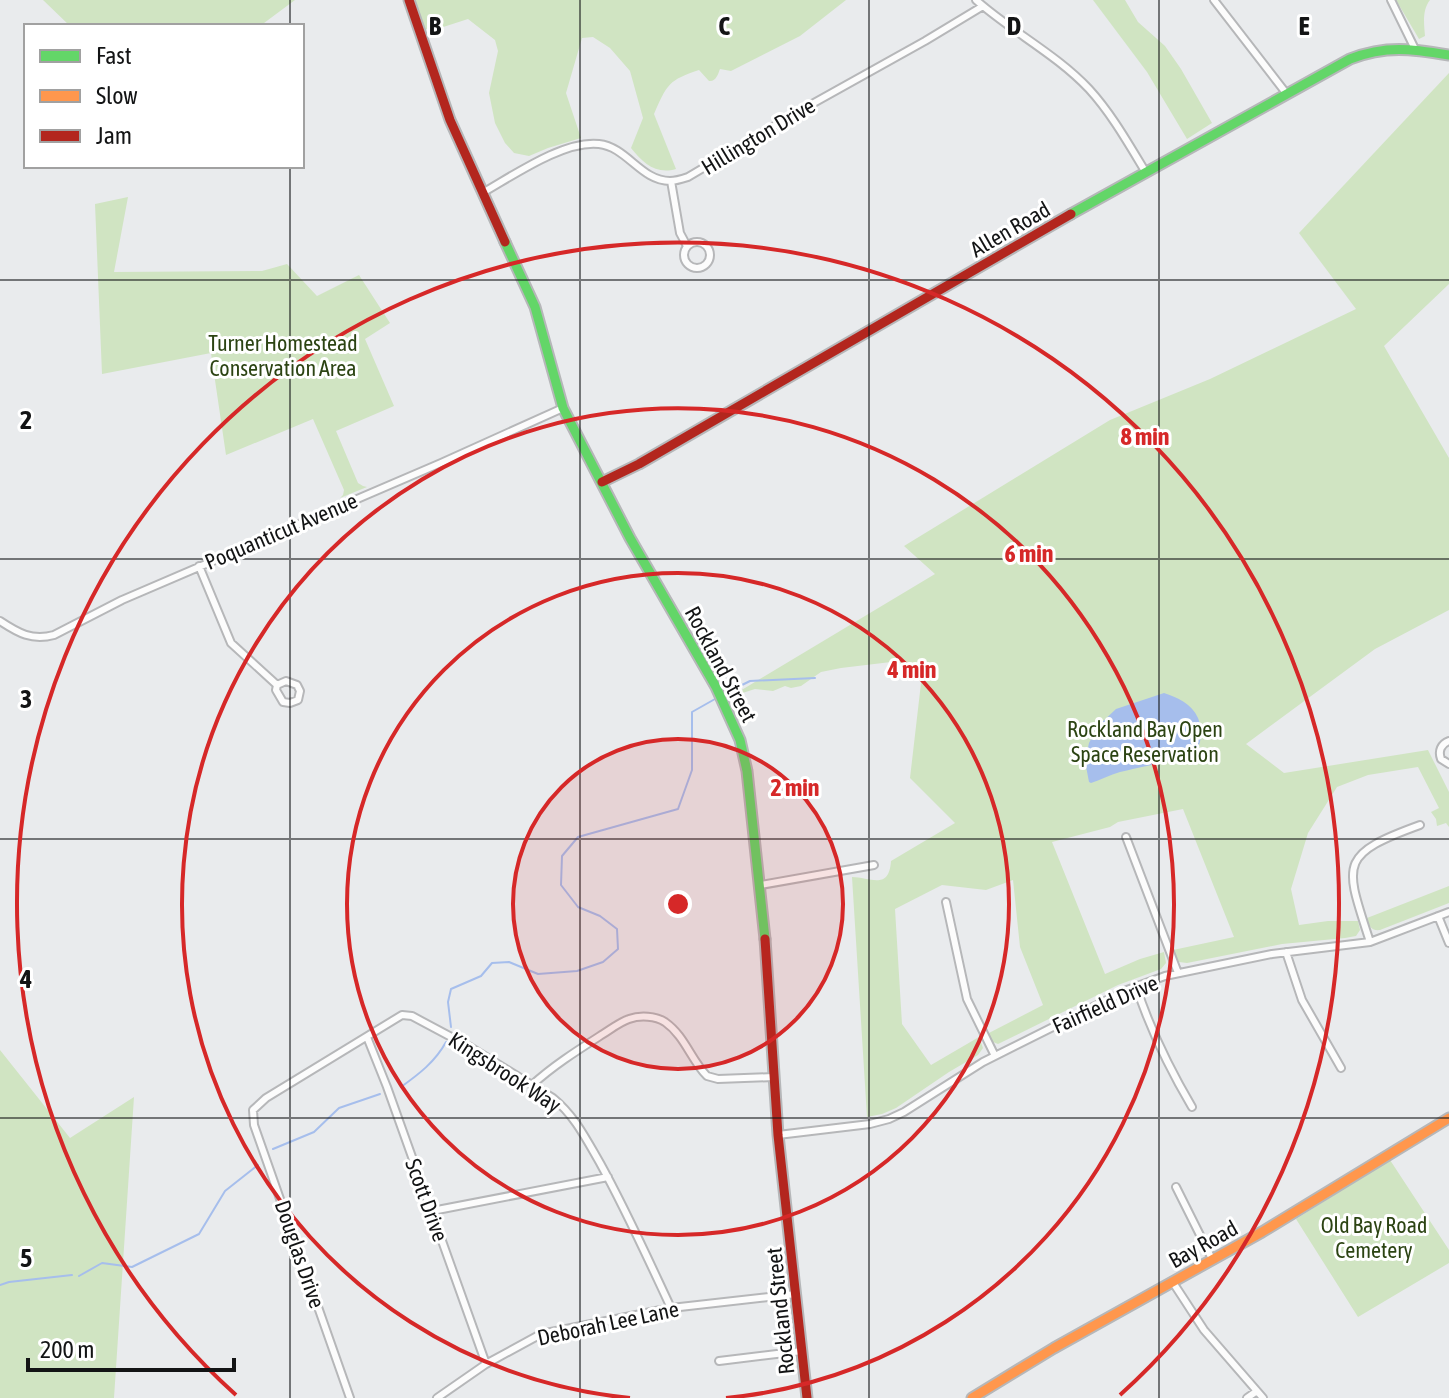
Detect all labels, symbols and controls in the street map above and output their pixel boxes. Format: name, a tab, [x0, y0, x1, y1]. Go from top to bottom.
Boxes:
text: B	[429, 11, 442, 41]
text: C	[718, 11, 730, 41]
text: D	[1007, 11, 1021, 41]
text: E	[1298, 11, 1310, 41]
legend	[24, 24, 304, 168]
text: Fast	[96, 42, 132, 69]
text: Slow	[96, 82, 138, 109]
street label: Hillington Drive	[697, 92, 819, 180]
text: Jam	[96, 122, 132, 149]
street label: Allen Road	[965, 196, 1055, 262]
park label: Turner Homestead Conservation Area	[208, 330, 358, 381]
text: 2	[20, 405, 32, 435]
text: 8 min	[1120, 423, 1170, 450]
street label: Poquanticut Avenue	[201, 487, 361, 575]
text: 6 min	[1004, 540, 1054, 567]
street label: Rockland Street	[680, 602, 762, 726]
text: 4 min	[886, 656, 937, 683]
text: 3	[20, 684, 32, 714]
park label: Rockland Bay Open Space Reservation	[1067, 716, 1223, 767]
text: 2 min	[770, 774, 820, 801]
centre of rings	[664, 890, 692, 918]
text: 4	[19, 964, 32, 994]
street label: Fairfield Drive	[1048, 969, 1162, 1039]
street label: Kingsbrook Way	[444, 1026, 566, 1118]
street label: Scott Drive	[400, 1155, 454, 1245]
street label: Douglas Drive	[269, 1197, 331, 1311]
park label: Old Bay Road Cemetery	[1321, 1212, 1427, 1263]
street label: Bay Road	[1164, 1215, 1242, 1273]
text: 5	[20, 1243, 32, 1273]
street label: Rockland Street	[760, 1246, 800, 1376]
street label: Deborah Lee Lane	[535, 1295, 681, 1351]
scale bar	[28, 1322, 234, 1372]
text: 200 m	[40, 1336, 94, 1363]

